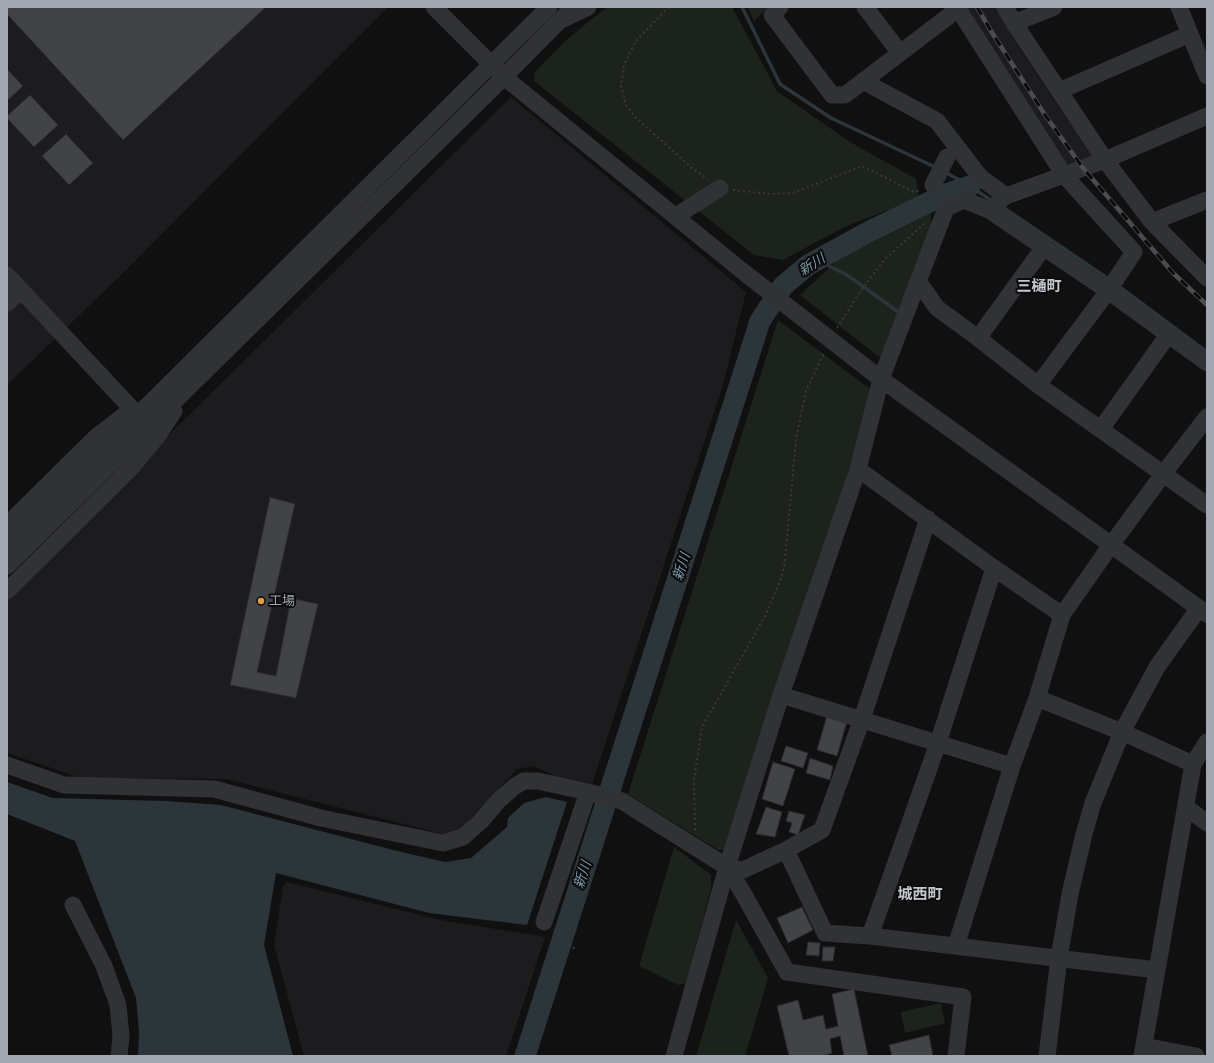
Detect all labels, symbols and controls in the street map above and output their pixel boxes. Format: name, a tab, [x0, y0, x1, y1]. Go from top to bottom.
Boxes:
water label: 新川	[796, 250, 828, 280]
district label: 三樋町	[1017, 278, 1061, 296]
water label: 新川	[670, 551, 694, 583]
place label: 工場	[269, 593, 295, 609]
marker: 工場	[256, 596, 266, 606]
water label: 新川	[571, 859, 595, 891]
district label: 城西町	[898, 886, 942, 904]

